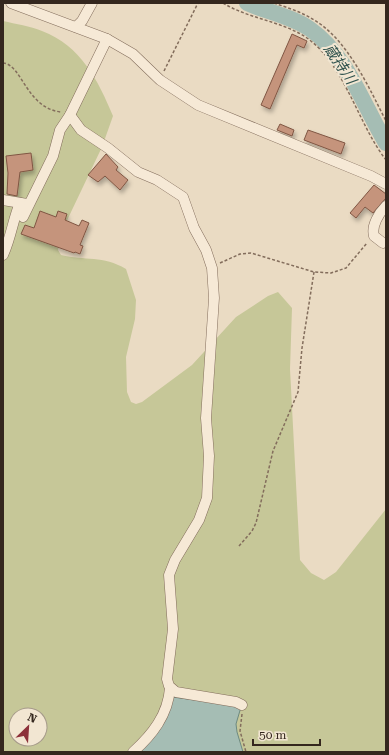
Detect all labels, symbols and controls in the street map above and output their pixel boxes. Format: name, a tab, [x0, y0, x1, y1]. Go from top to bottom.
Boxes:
water label: 蔵持川	[320, 40, 361, 89]
north arrow	[8, 707, 48, 747]
text: N	[25, 711, 39, 726]
scale bar	[253, 721, 320, 747]
text: 50 m	[259, 728, 286, 742]

